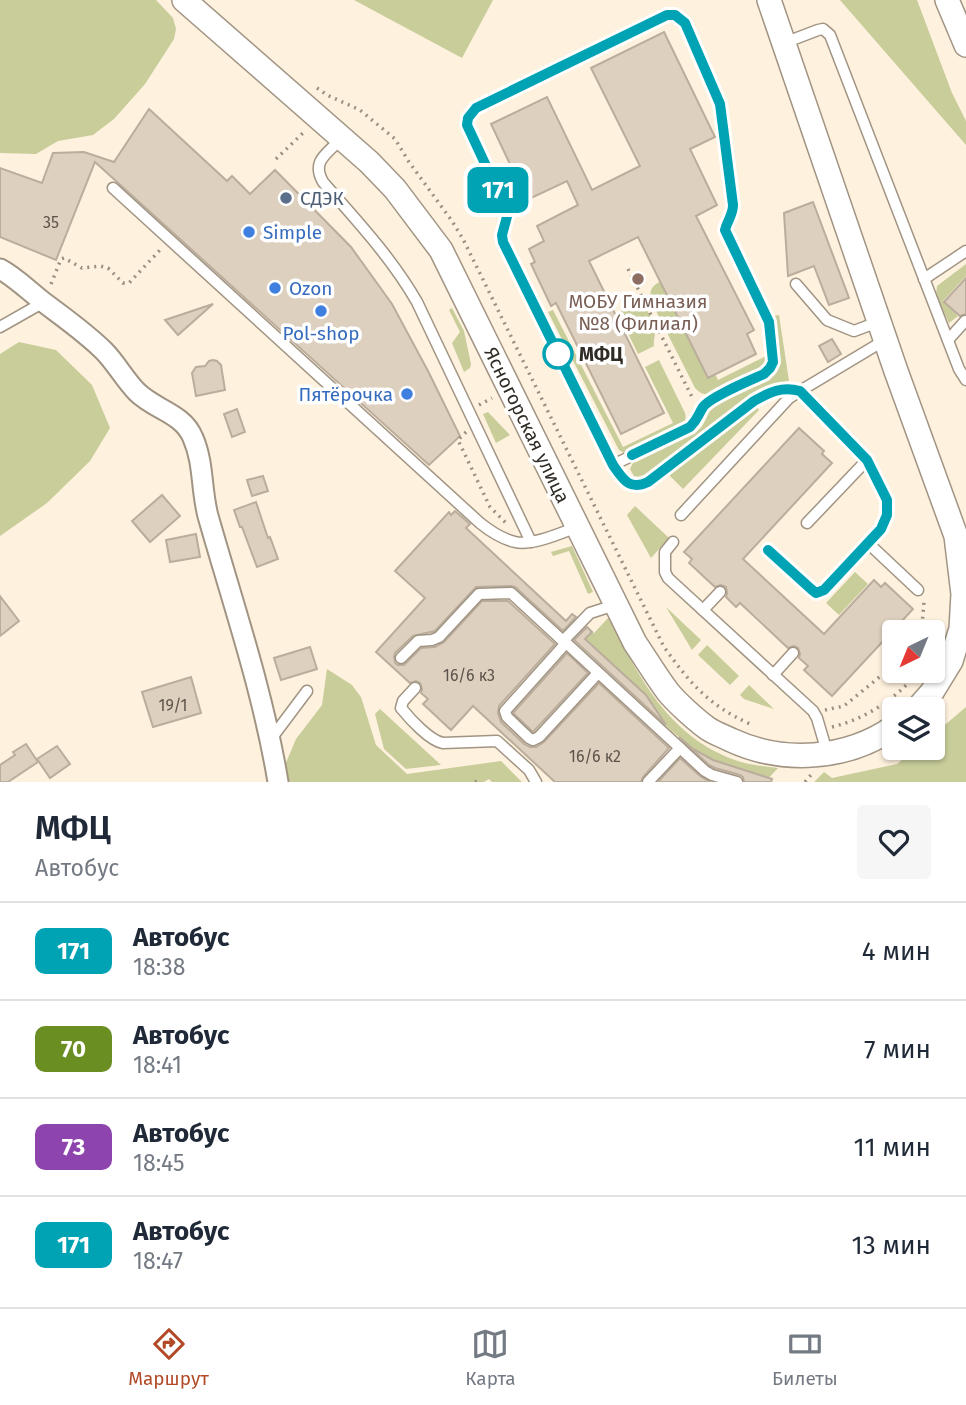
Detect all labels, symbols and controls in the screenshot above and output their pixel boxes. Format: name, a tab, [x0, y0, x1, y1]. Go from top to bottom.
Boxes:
line badge: 171	[458, 167, 538, 213]
text: 171	[481, 176, 515, 204]
place label: СДЭК	[300, 187, 344, 210]
marker: СДЭК	[278, 190, 294, 206]
house number: 35	[43, 213, 59, 232]
place label: Simple	[263, 221, 322, 244]
marker: Simple	[241, 224, 257, 240]
marker: МОБУ Гимназия №8 (Филиал)	[630, 271, 646, 287]
place label: Ozon	[289, 277, 332, 300]
marker: Ozon	[267, 280, 283, 296]
place label: МОБУ Гимназия №8 (Филиал)	[569, 290, 707, 335]
marker: Pol-shop	[313, 303, 329, 319]
place label: Pol-shop	[283, 322, 360, 345]
marker: МФЦ	[543, 339, 573, 369]
street label: Ясногорская улица	[479, 343, 575, 507]
place label: МФЦ	[579, 343, 623, 366]
place label: Пятёрочка	[298, 383, 393, 406]
marker: Пятёрочка	[399, 386, 415, 402]
north arrow	[882, 620, 945, 682]
map controls	[882, 620, 945, 760]
house number: 16/6 к3	[443, 666, 495, 685]
house number: 19/1	[159, 696, 187, 715]
button: layers	[882, 697, 945, 760]
house number: 16/6 к2	[569, 747, 621, 766]
button: heart	[857, 805, 931, 879]
text: МФЦ	[35, 808, 111, 848]
text: Автобус	[35, 854, 119, 882]
text: Автобус	[133, 922, 230, 953]
text: 4 мин	[862, 936, 931, 967]
text: 171	[57, 937, 90, 965]
text: 18:38	[133, 953, 186, 981]
text: Автобус	[133, 1020, 230, 1051]
text: 7 мин	[864, 1034, 931, 1065]
text: 70	[61, 1035, 86, 1063]
text: 18:41	[133, 1051, 182, 1079]
text: Автобус	[133, 1118, 230, 1149]
text: 11 мин	[853, 1132, 931, 1163]
text: 73	[62, 1133, 85, 1161]
text: 18:45	[133, 1149, 185, 1177]
text: Автобус	[133, 1216, 230, 1247]
text: 13 мин	[851, 1230, 931, 1261]
text: 171	[57, 1231, 90, 1259]
text: 18:47	[133, 1247, 183, 1275]
tab: Маршрут	[128, 1325, 209, 1390]
tab: Карта	[465, 1325, 516, 1390]
tab: Билеты	[772, 1325, 838, 1390]

